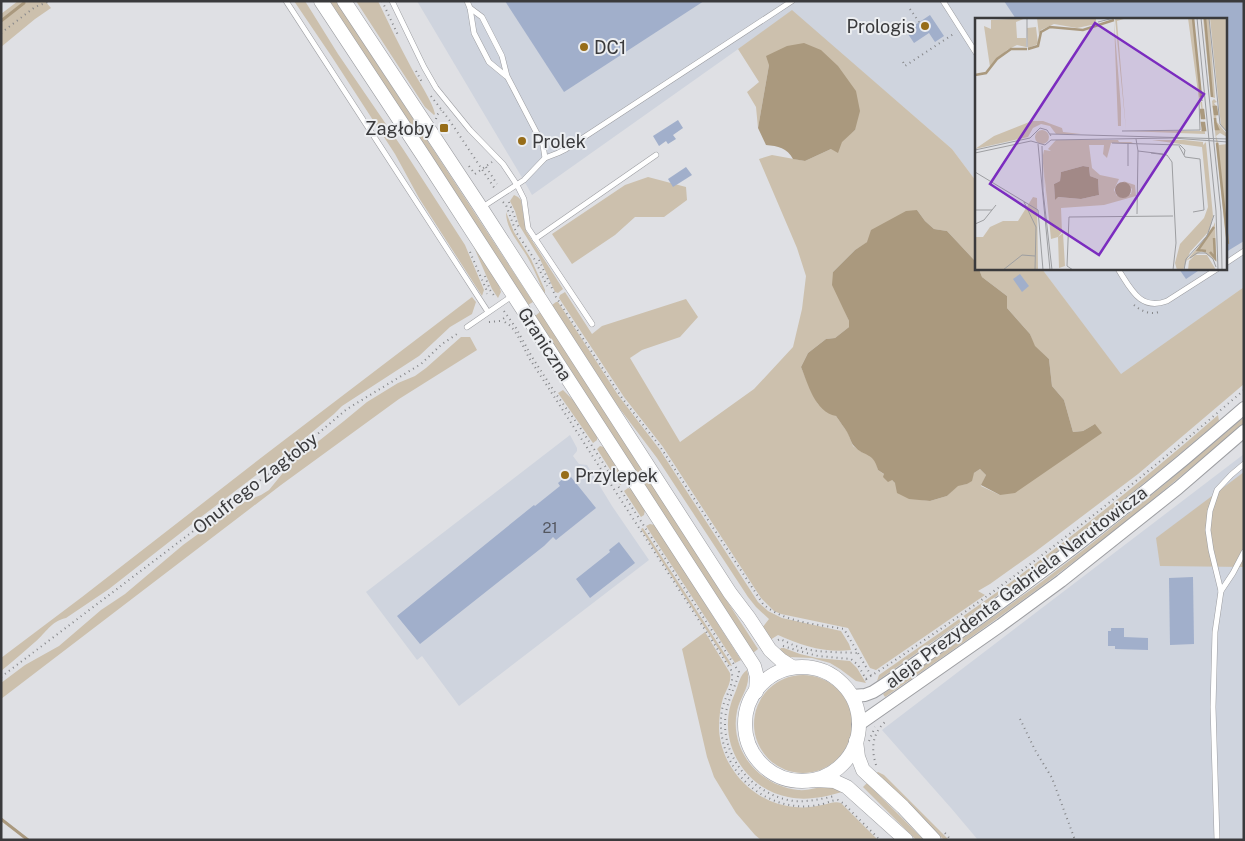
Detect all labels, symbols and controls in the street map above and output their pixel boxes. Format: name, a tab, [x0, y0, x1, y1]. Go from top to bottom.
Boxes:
place label: Prologis	[847, 16, 915, 37]
inset map	[975, 18, 1228, 270]
marker: Prologis	[919, 20, 931, 32]
place label: DC1	[594, 37, 626, 58]
marker: DC1	[578, 41, 590, 53]
place label: Zagłoby	[365, 118, 434, 139]
marker: Zagłoby	[438, 122, 450, 134]
place label: Prolek	[532, 131, 586, 152]
marker: Prolek	[516, 135, 528, 147]
street label: Graniczna	[514, 303, 576, 385]
street label: Onufrego Zagłoby	[188, 428, 322, 538]
place label: Przylepek	[575, 465, 658, 486]
marker: Przylepek	[559, 469, 571, 481]
street label: aleja Prezydenta Gabriela Narutowicza	[881, 482, 1151, 692]
house number: 21	[542, 519, 558, 536]

